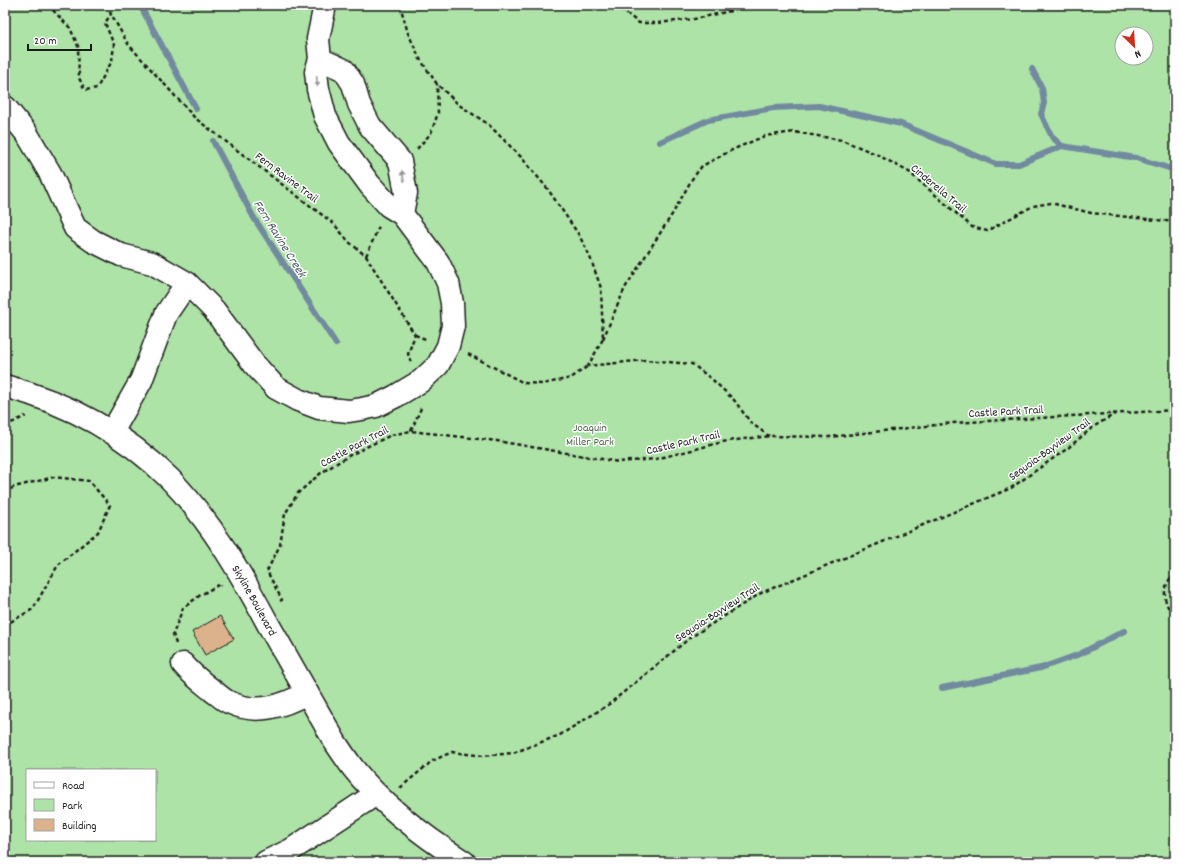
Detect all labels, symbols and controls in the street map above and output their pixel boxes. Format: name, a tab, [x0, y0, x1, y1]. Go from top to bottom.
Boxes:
scale bar	[28, 26, 91, 52]
north arrow	[1114, 26, 1154, 66]
text: 20 m	[34, 33, 57, 50]
text: N	[1131, 45, 1143, 62]
one-way arrow	[314, 75, 321, 87]
street label: Fern Ravine Trail	[251, 149, 321, 208]
street label: Cinderella Trail	[906, 161, 970, 218]
one-way arrow	[399, 170, 405, 182]
water label: Fern Ravine Creek	[247, 197, 311, 283]
street label: Castle Park Trail	[968, 402, 1044, 423]
street label: Sequoia-Bayview Trail	[1005, 415, 1094, 486]
park label: Joaquin Miller Park	[566, 420, 614, 451]
street label: Castle Park Trail	[318, 422, 392, 472]
street label: Castle Park Trail	[645, 427, 722, 460]
street label: Skyline Boulevard	[227, 562, 280, 640]
street label: Sequoia-Bayview Trail	[672, 580, 763, 647]
legend	[26, 769, 156, 841]
text: Road	[62, 778, 84, 795]
text: Park	[62, 798, 83, 815]
text: Building	[62, 818, 97, 835]

